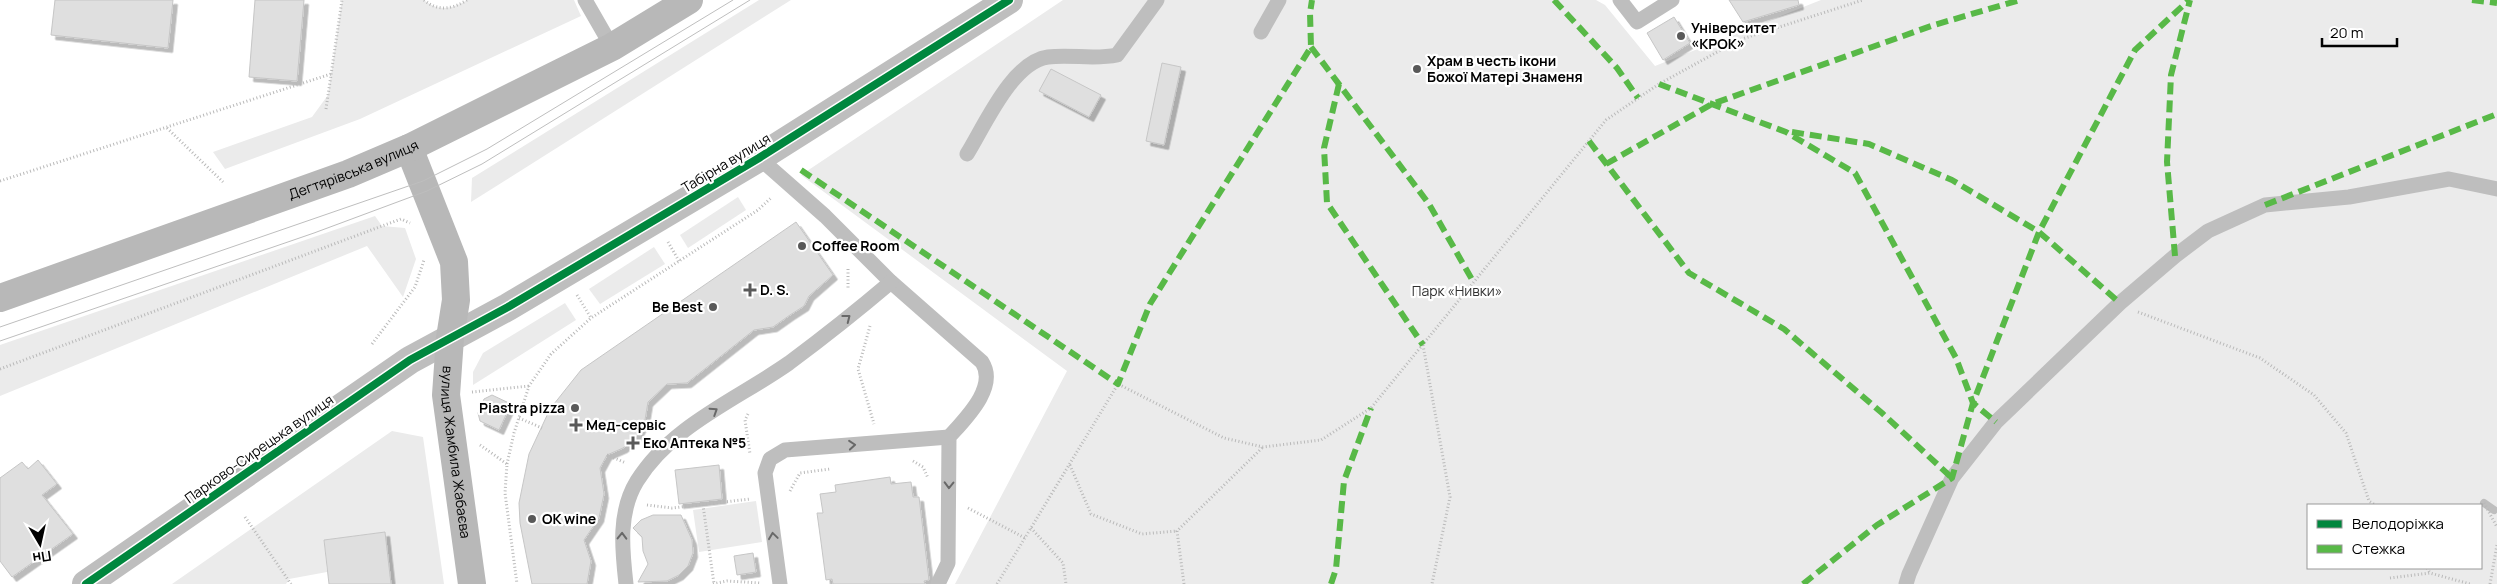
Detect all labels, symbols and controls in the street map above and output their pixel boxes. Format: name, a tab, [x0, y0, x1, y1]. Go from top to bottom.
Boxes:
scale bar	[2322, 15, 2397, 47]
place label: Університет «КРОК»	[1691, 18, 1777, 53]
text: 20 m	[2330, 22, 2363, 43]
marker: Університет «КРОК»	[1675, 30, 1687, 42]
place label: Храм в честь ікони Божої Матері Знаменя	[1427, 51, 1583, 86]
marker: Храм в честь ікони Божої Матері Знаменя	[1411, 63, 1423, 75]
street label: Табірна вулиця	[678, 128, 774, 197]
street label: Дегтярівська вулиця	[286, 135, 422, 204]
place label: Coffee Room	[812, 236, 900, 255]
marker: Coffee Room	[796, 240, 808, 252]
place label: D. S.	[760, 280, 789, 299]
park label: Парк «Нивки»	[1412, 281, 1502, 300]
marker: D. S.	[744, 284, 756, 296]
place label: Be Best	[652, 297, 703, 316]
marker: Be Best	[707, 301, 719, 313]
one-way arrow	[841, 315, 850, 323]
street label: вулиця Жамбила Жабаєва	[437, 365, 476, 540]
street label: Парково-Сирецька вулиця	[181, 390, 337, 507]
place label: Piastra pizza	[479, 398, 565, 417]
marker: Piastra pizza	[569, 402, 581, 414]
one-way arrow	[709, 408, 718, 417]
place label: Мед-сервіс	[586, 415, 666, 434]
marker: Мед-сервіс	[570, 419, 582, 431]
place label: Еко Аптека №5	[643, 433, 746, 452]
marker: Еко Аптека №5	[627, 437, 639, 449]
one-way arrow	[848, 440, 856, 451]
one-way arrow	[944, 482, 954, 490]
legend	[2307, 504, 2482, 569]
place label: OK wine	[542, 509, 596, 528]
marker: OK wine	[526, 513, 538, 525]
text: Велодоріжка	[2352, 513, 2444, 534]
north arrow	[15, 519, 65, 569]
one-way arrow	[617, 531, 628, 539]
one-way arrow	[769, 531, 779, 540]
text: Стежка	[2352, 538, 2405, 559]
text: Пн	[31, 546, 53, 568]

